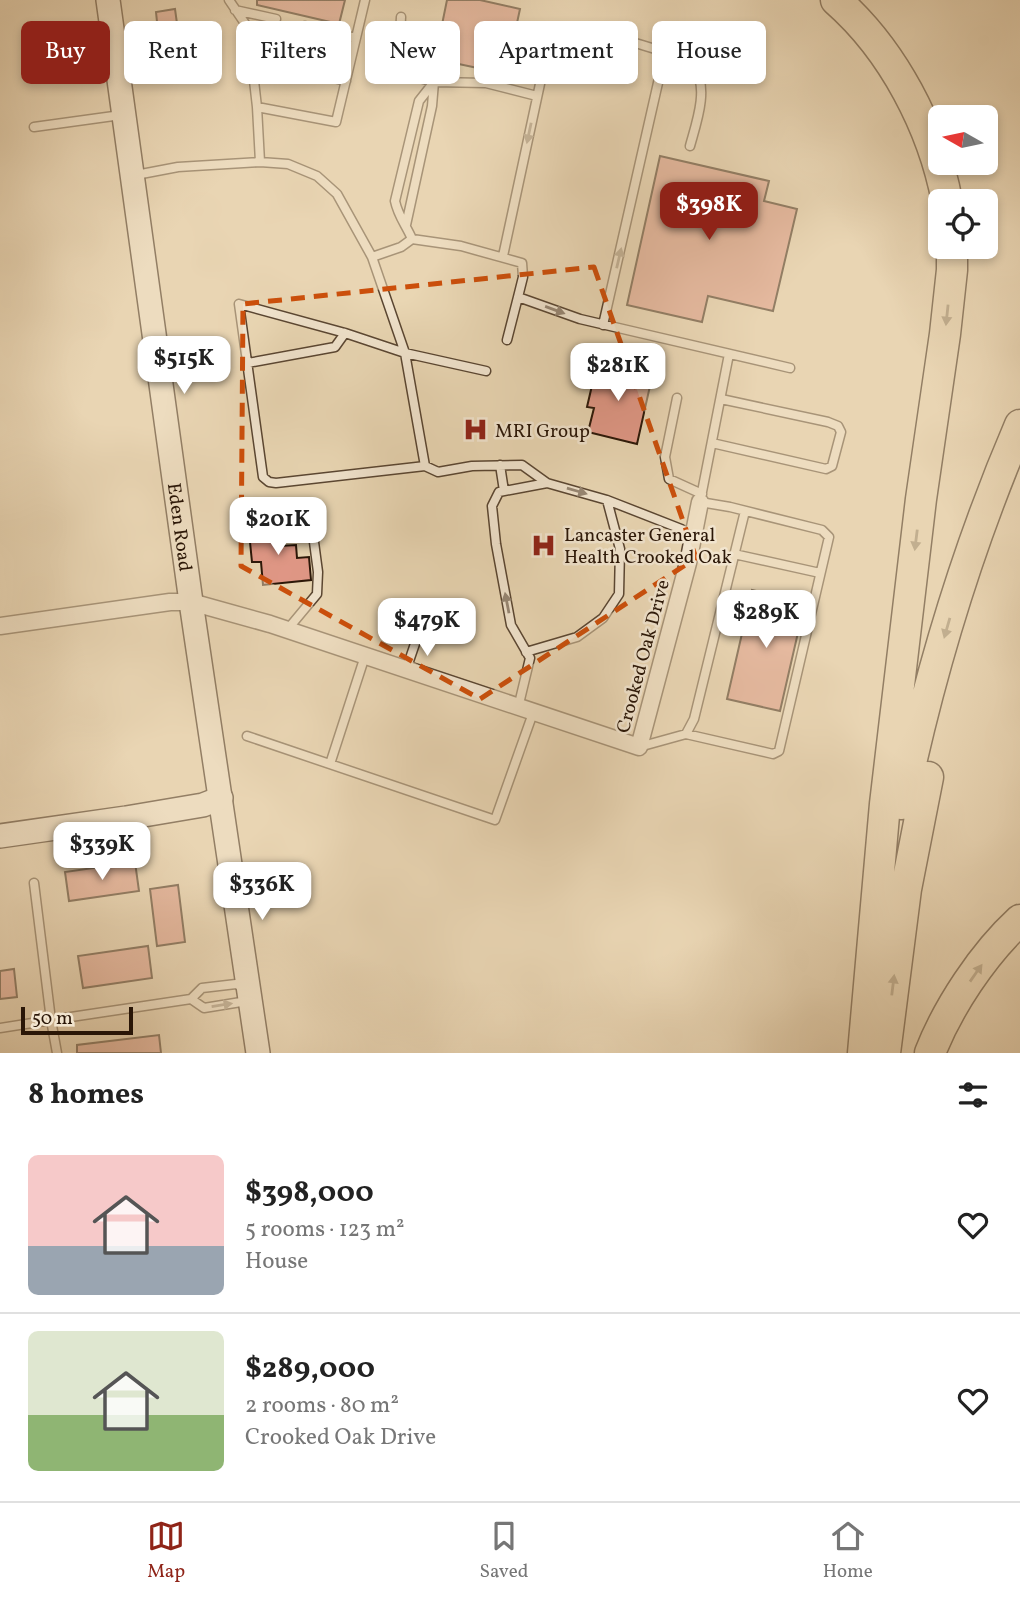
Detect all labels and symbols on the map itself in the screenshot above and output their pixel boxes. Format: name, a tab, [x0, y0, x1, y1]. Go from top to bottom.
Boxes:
north arrow	[928, 105, 998, 175]
one-way arrow	[524, 122, 535, 144]
pin: $398K	[660, 182, 758, 242]
one-way arrow	[613, 247, 624, 269]
one-way arrow	[942, 304, 953, 326]
one-way arrow	[544, 305, 565, 316]
pin: $515K	[135, 336, 233, 396]
pin: $281K	[569, 344, 667, 403]
hospital icon: MRI Group	[461, 416, 489, 444]
place label: MRI Group	[495, 419, 590, 445]
street label: Eden Road	[160, 481, 198, 573]
one-way arrow	[567, 487, 588, 497]
pin: $201K	[229, 498, 327, 557]
place label: Lancaster General Health Crooked Oak	[564, 523, 732, 571]
one-way arrow	[911, 529, 922, 551]
hospital icon: Lancaster General Health Crooked Oak	[530, 531, 558, 559]
street label: Crooked Oak Drive	[611, 577, 677, 736]
pin: $289K	[717, 590, 815, 650]
one-way arrow	[502, 592, 513, 614]
pin: $479K	[378, 598, 476, 658]
one-way arrow	[941, 617, 952, 639]
pin: $339K	[53, 822, 151, 882]
pin: $336K	[213, 862, 311, 922]
one-way arrow	[969, 964, 983, 982]
one-way arrow	[888, 974, 899, 996]
one-way arrow	[211, 999, 233, 1010]
scale bar	[21, 1004, 133, 1036]

